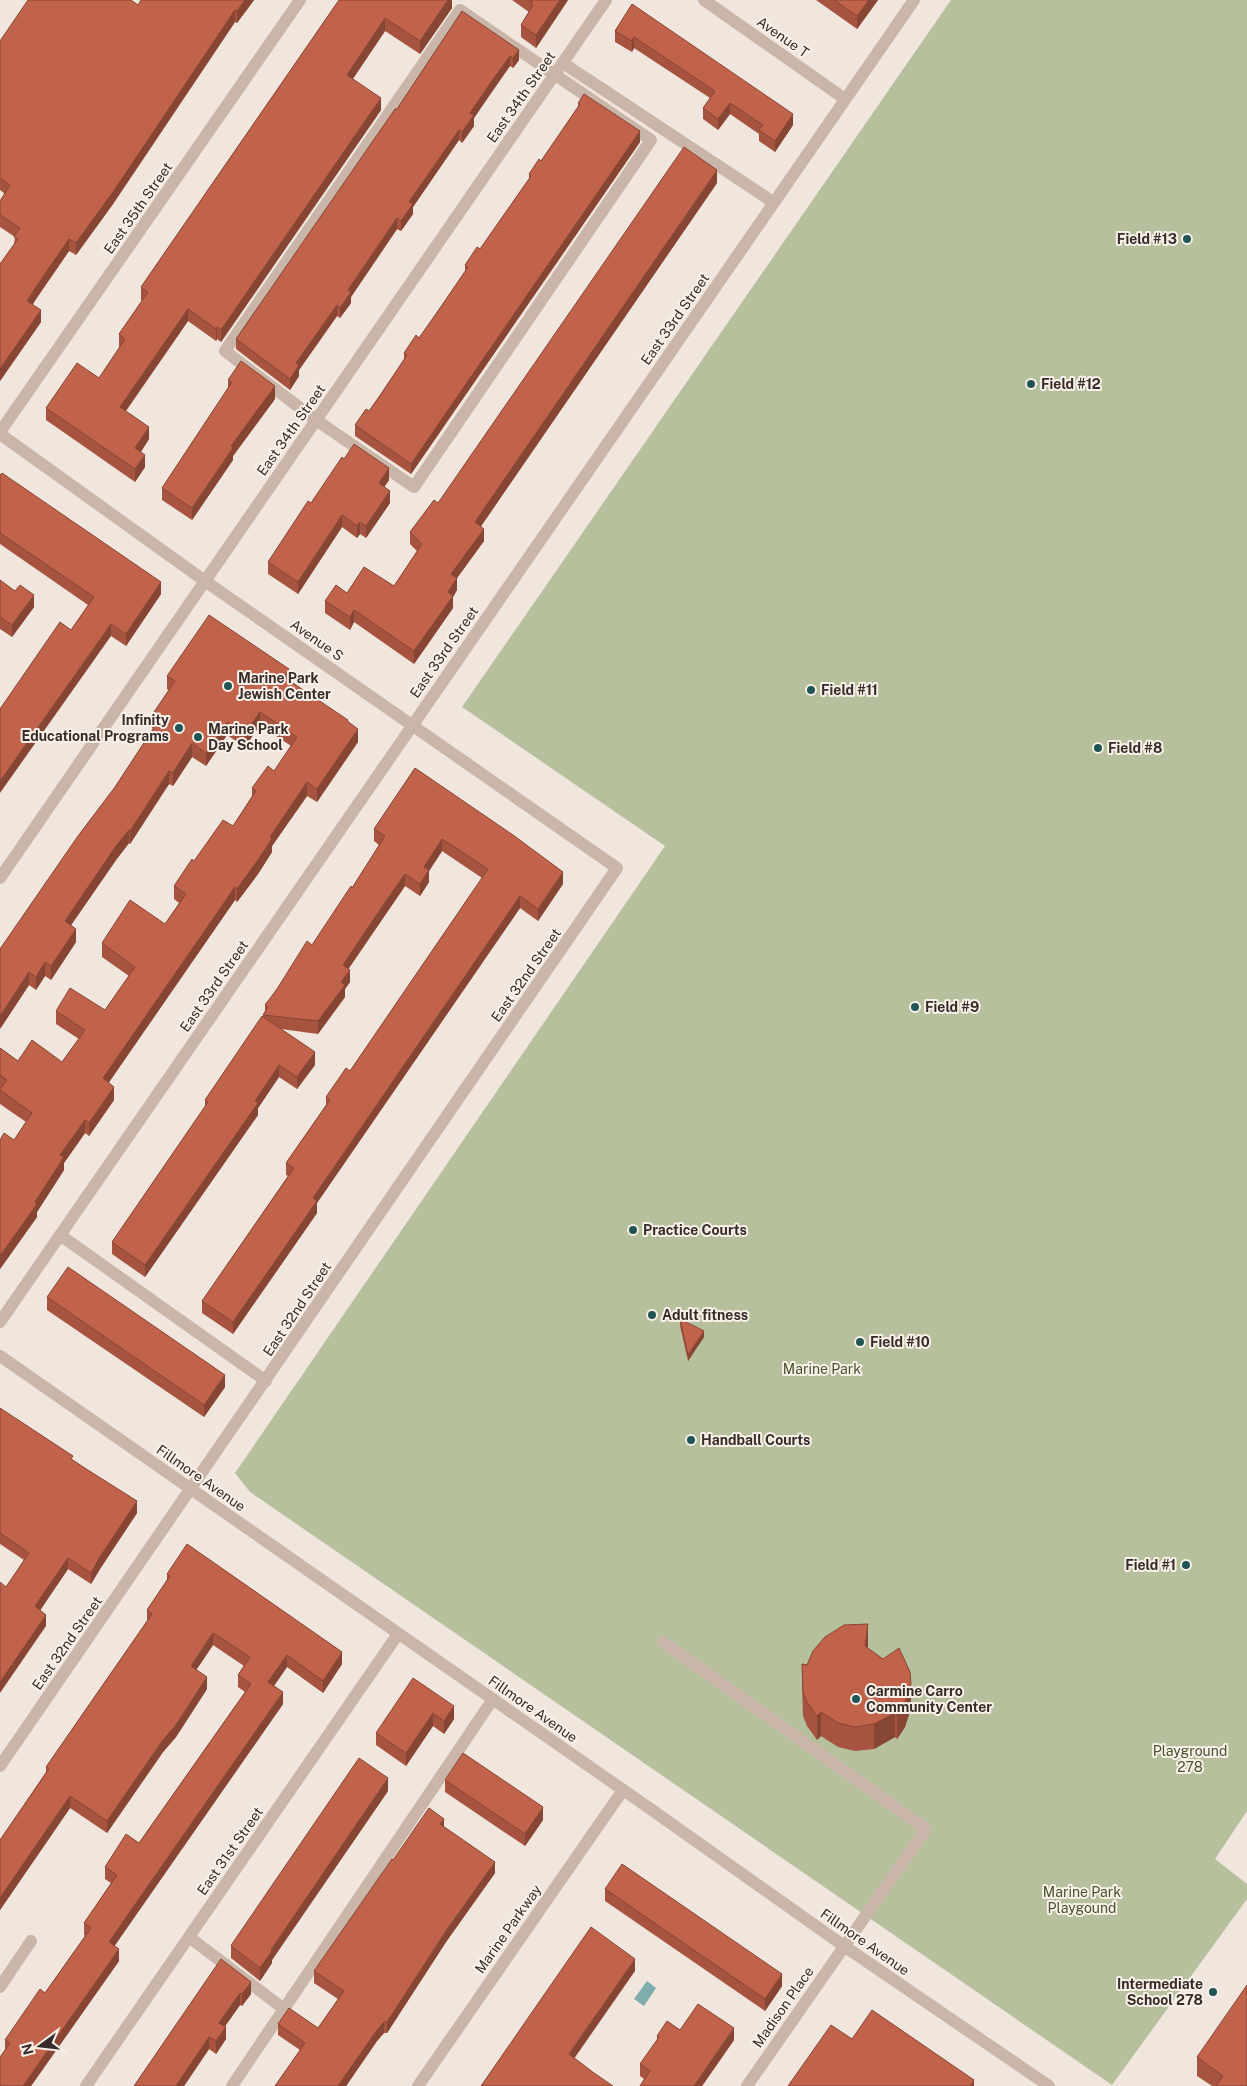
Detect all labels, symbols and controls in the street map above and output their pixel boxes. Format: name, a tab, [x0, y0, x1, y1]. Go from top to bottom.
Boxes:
street label: Avenue T	[754, 13, 812, 61]
street label: East 34th Street	[484, 48, 558, 146]
street label: East 35th Street	[101, 159, 175, 257]
place label: Field #13	[1117, 231, 1177, 247]
marker: Field #13	[1181, 233, 1193, 245]
street label: East 33rd Street	[638, 270, 712, 368]
place label: Field #12	[1041, 376, 1101, 392]
marker: Field #12	[1025, 378, 1037, 390]
street label: East 34th Street	[254, 381, 328, 479]
street label: East 33rd Street	[407, 603, 481, 701]
street label: Avenue S	[288, 616, 346, 664]
place label: Marine Park Jewish Center	[238, 670, 331, 702]
marker: Marine Park Jewish Center	[222, 680, 234, 692]
place label: Field #11	[821, 682, 878, 698]
marker: Field #11	[805, 684, 817, 696]
place label: Infinity Educational Programs	[21, 712, 169, 744]
place label: Marine Park Day School	[208, 721, 289, 753]
marker: Infinity Educational Programs	[173, 722, 185, 734]
marker: Marine Park Day School	[192, 731, 204, 743]
place label: Field #8	[1108, 740, 1162, 756]
marker: Field #8	[1092, 742, 1104, 754]
street label: East 32nd Street	[488, 925, 564, 1025]
street label: East 33rd Street	[177, 937, 251, 1035]
place label: Field #9	[925, 999, 979, 1015]
marker: Field #9	[909, 1001, 921, 1013]
place label: Practice Courts	[643, 1222, 747, 1238]
marker: Practice Courts	[627, 1224, 639, 1236]
street label: East 32nd Street	[260, 1259, 334, 1359]
place label: Adult fitness	[662, 1307, 748, 1323]
marker: Adult fitness	[646, 1309, 658, 1321]
place label: Field #10	[870, 1334, 930, 1350]
marker: Field #10	[854, 1336, 866, 1348]
park label: Marine Park	[783, 1361, 861, 1377]
place label: Handball Courts	[701, 1432, 810, 1448]
marker: Handball Courts	[685, 1434, 697, 1446]
street label: Fillmore Avenue	[153, 1441, 249, 1515]
place label: Field #1	[1125, 1557, 1176, 1573]
marker: Field #1	[1180, 1559, 1192, 1571]
street label: East 32nd Street	[29, 1593, 105, 1693]
street label: Fillmore Avenue	[485, 1672, 581, 1746]
place label: Carmine Carro Community Center	[866, 1683, 992, 1715]
marker: Carmine Carro Community Center	[850, 1693, 862, 1705]
park label: Playground 278	[1153, 1743, 1227, 1775]
street label: East 31st Street	[194, 1804, 266, 1898]
street label: Marine Parkway	[472, 1881, 545, 1976]
park label: Marine Park Playgound	[1043, 1884, 1121, 1916]
street label: Fillmore Avenue	[817, 1905, 913, 1979]
street label: Madison Place	[749, 1964, 817, 2050]
place label: Intermediate School 278	[1117, 1976, 1203, 2008]
marker: Intermediate School 278	[1207, 1986, 1219, 1998]
north arrow	[15, 2021, 65, 2071]
text: N	[18, 2042, 37, 2057]

